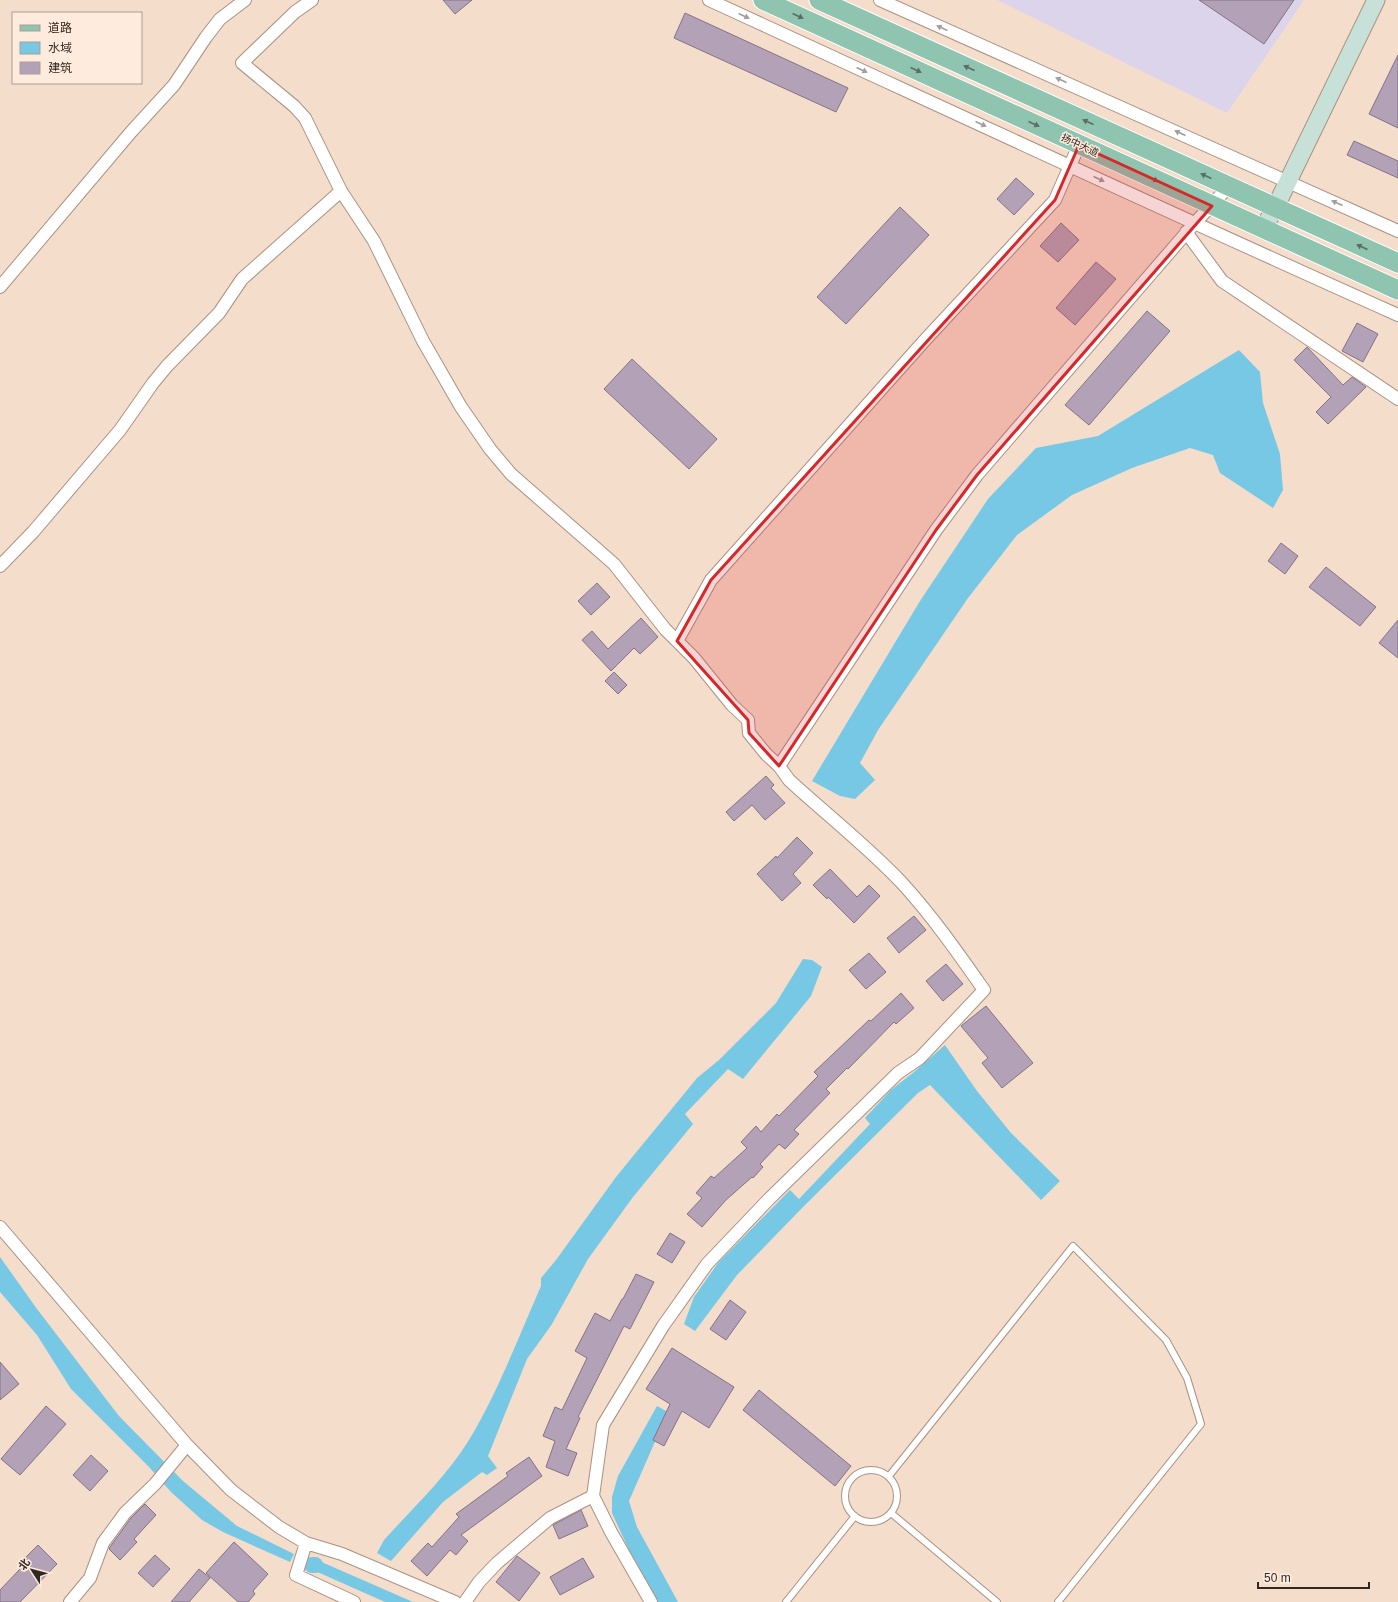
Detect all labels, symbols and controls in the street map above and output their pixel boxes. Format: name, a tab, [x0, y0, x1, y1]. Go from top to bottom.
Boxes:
legend	[12, 12, 142, 84]
one-way arrow	[738, 13, 750, 19]
one-way arrow	[792, 13, 804, 19]
text: 道路	[48, 21, 72, 35]
one-way arrow	[937, 25, 948, 31]
text: 水域	[48, 41, 72, 55]
text: 建筑	[48, 61, 72, 75]
one-way arrow	[964, 65, 975, 71]
one-way arrow	[857, 67, 868, 73]
one-way arrow	[911, 67, 922, 73]
one-way arrow	[1055, 77, 1067, 83]
one-way arrow	[1082, 119, 1093, 125]
one-way arrow	[975, 121, 986, 127]
one-way arrow	[1029, 121, 1040, 127]
one-way arrow	[1174, 130, 1186, 136]
street label: 扬中大道	[1060, 132, 1100, 158]
one-way arrow	[1200, 173, 1211, 179]
one-way arrow	[1093, 176, 1104, 182]
one-way arrow	[1147, 176, 1158, 182]
one-way arrow	[1331, 200, 1343, 206]
one-way arrow	[1357, 244, 1368, 250]
north arrow	[12, 1550, 52, 1590]
text: 北	[16, 1556, 32, 1572]
scale bar	[1258, 1564, 1369, 1590]
text: 50 m	[1264, 1571, 1291, 1585]

